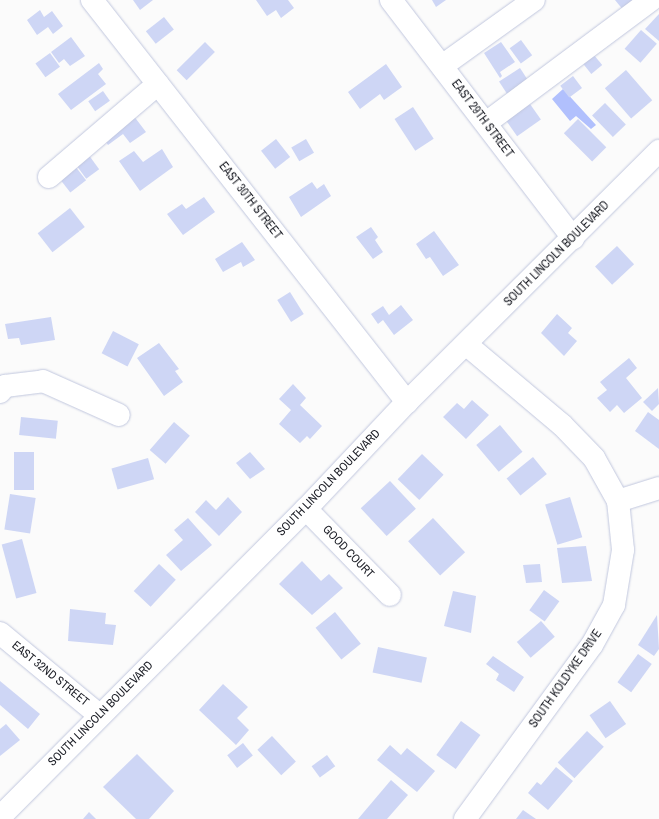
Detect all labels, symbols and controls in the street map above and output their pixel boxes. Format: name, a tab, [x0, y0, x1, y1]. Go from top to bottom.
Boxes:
street label: EAST 29TH STREET	[448, 77, 516, 161]
street label: EAST 30TH STREET	[215, 160, 285, 242]
street label: SOUTH LINCOLN BOULEVARD	[502, 199, 612, 309]
street label: SOUTH LINCOLN BOULEVARD	[274, 427, 384, 539]
street label: GOOD COURT	[319, 523, 377, 581]
street label: SOUTH KOLDYKE DRIVE	[527, 627, 605, 731]
street label: EAST 32ND STREET	[8, 638, 92, 710]
street label: SOUTH LINCOLN BOULEVARD	[46, 659, 156, 769]

